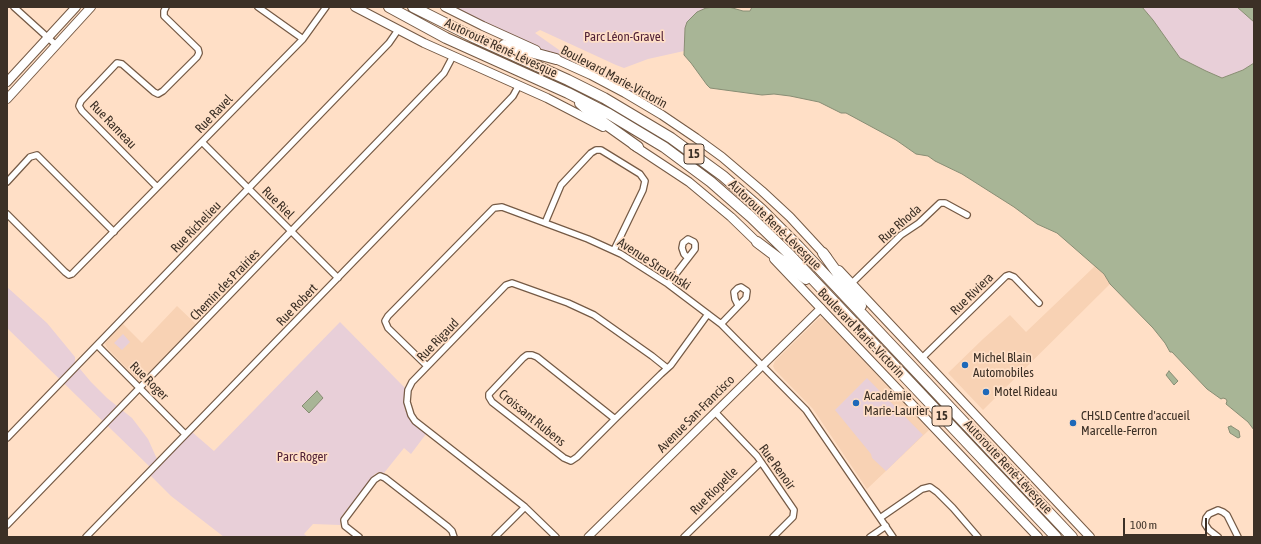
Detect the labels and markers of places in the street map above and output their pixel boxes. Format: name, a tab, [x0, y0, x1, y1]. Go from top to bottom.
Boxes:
place label: Michel Blain Automobiles	[973, 350, 1034, 381]
marker: Michel Blain Automobiles	[960, 360, 970, 370]
place label: Motel Rideau	[994, 384, 1057, 400]
marker: Motel Rideau	[981, 387, 991, 397]
place label: Académie Marie-Laurier	[864, 388, 929, 419]
marker: Académie Marie-Laurier	[851, 398, 861, 408]
place label: CHSLD Centre d'accueil Marcelle-Ferron	[1081, 408, 1190, 439]
marker: CHSLD Centre d'accueil Marcelle-Ferron	[1068, 418, 1078, 428]

